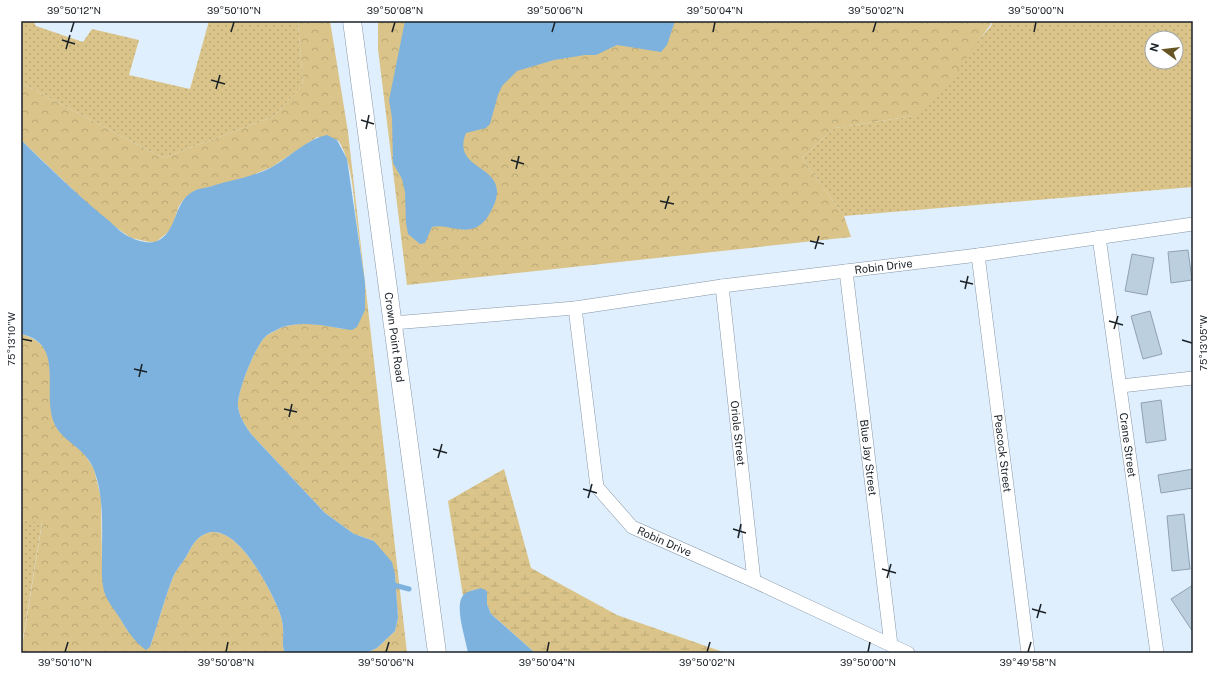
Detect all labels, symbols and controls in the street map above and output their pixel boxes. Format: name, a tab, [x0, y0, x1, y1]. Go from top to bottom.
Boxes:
text: 39°50'12"N	[47, 4, 101, 16]
text: 39°50'10"N	[207, 4, 261, 16]
text: 39°50'08"N	[367, 4, 423, 16]
text: 39°50'06"N	[527, 4, 583, 16]
text: 39°50'04"N	[687, 4, 743, 16]
text: 39°50'02"N	[848, 4, 904, 16]
text: 39°50'00"N	[1008, 4, 1064, 16]
north arrow	[1144, 30, 1184, 70]
text: N	[1147, 42, 1161, 53]
street label: Robin Drive	[854, 257, 913, 276]
street label: Crown Point Road	[383, 291, 407, 383]
text: 75°13'10"W	[5, 312, 17, 366]
text: 75°13'05"W	[1197, 314, 1209, 371]
street label: Oriole Street	[728, 400, 747, 466]
street label: Crane Street	[1118, 412, 1138, 478]
street label: Peacock Street	[992, 414, 1014, 493]
street label: Blue Jay Street	[858, 419, 879, 496]
street label: Robin Drive	[635, 524, 694, 559]
text: 39°50'10"N	[38, 656, 92, 668]
text: 39°50'08"N	[198, 656, 254, 668]
text: 39°50'06"N	[358, 656, 414, 668]
text: 39°50'04"N	[519, 656, 575, 668]
text: 39°50'02"N	[679, 656, 735, 668]
text: 39°50'00"N	[840, 656, 896, 668]
text: 39°49'58"N	[1000, 656, 1056, 668]

